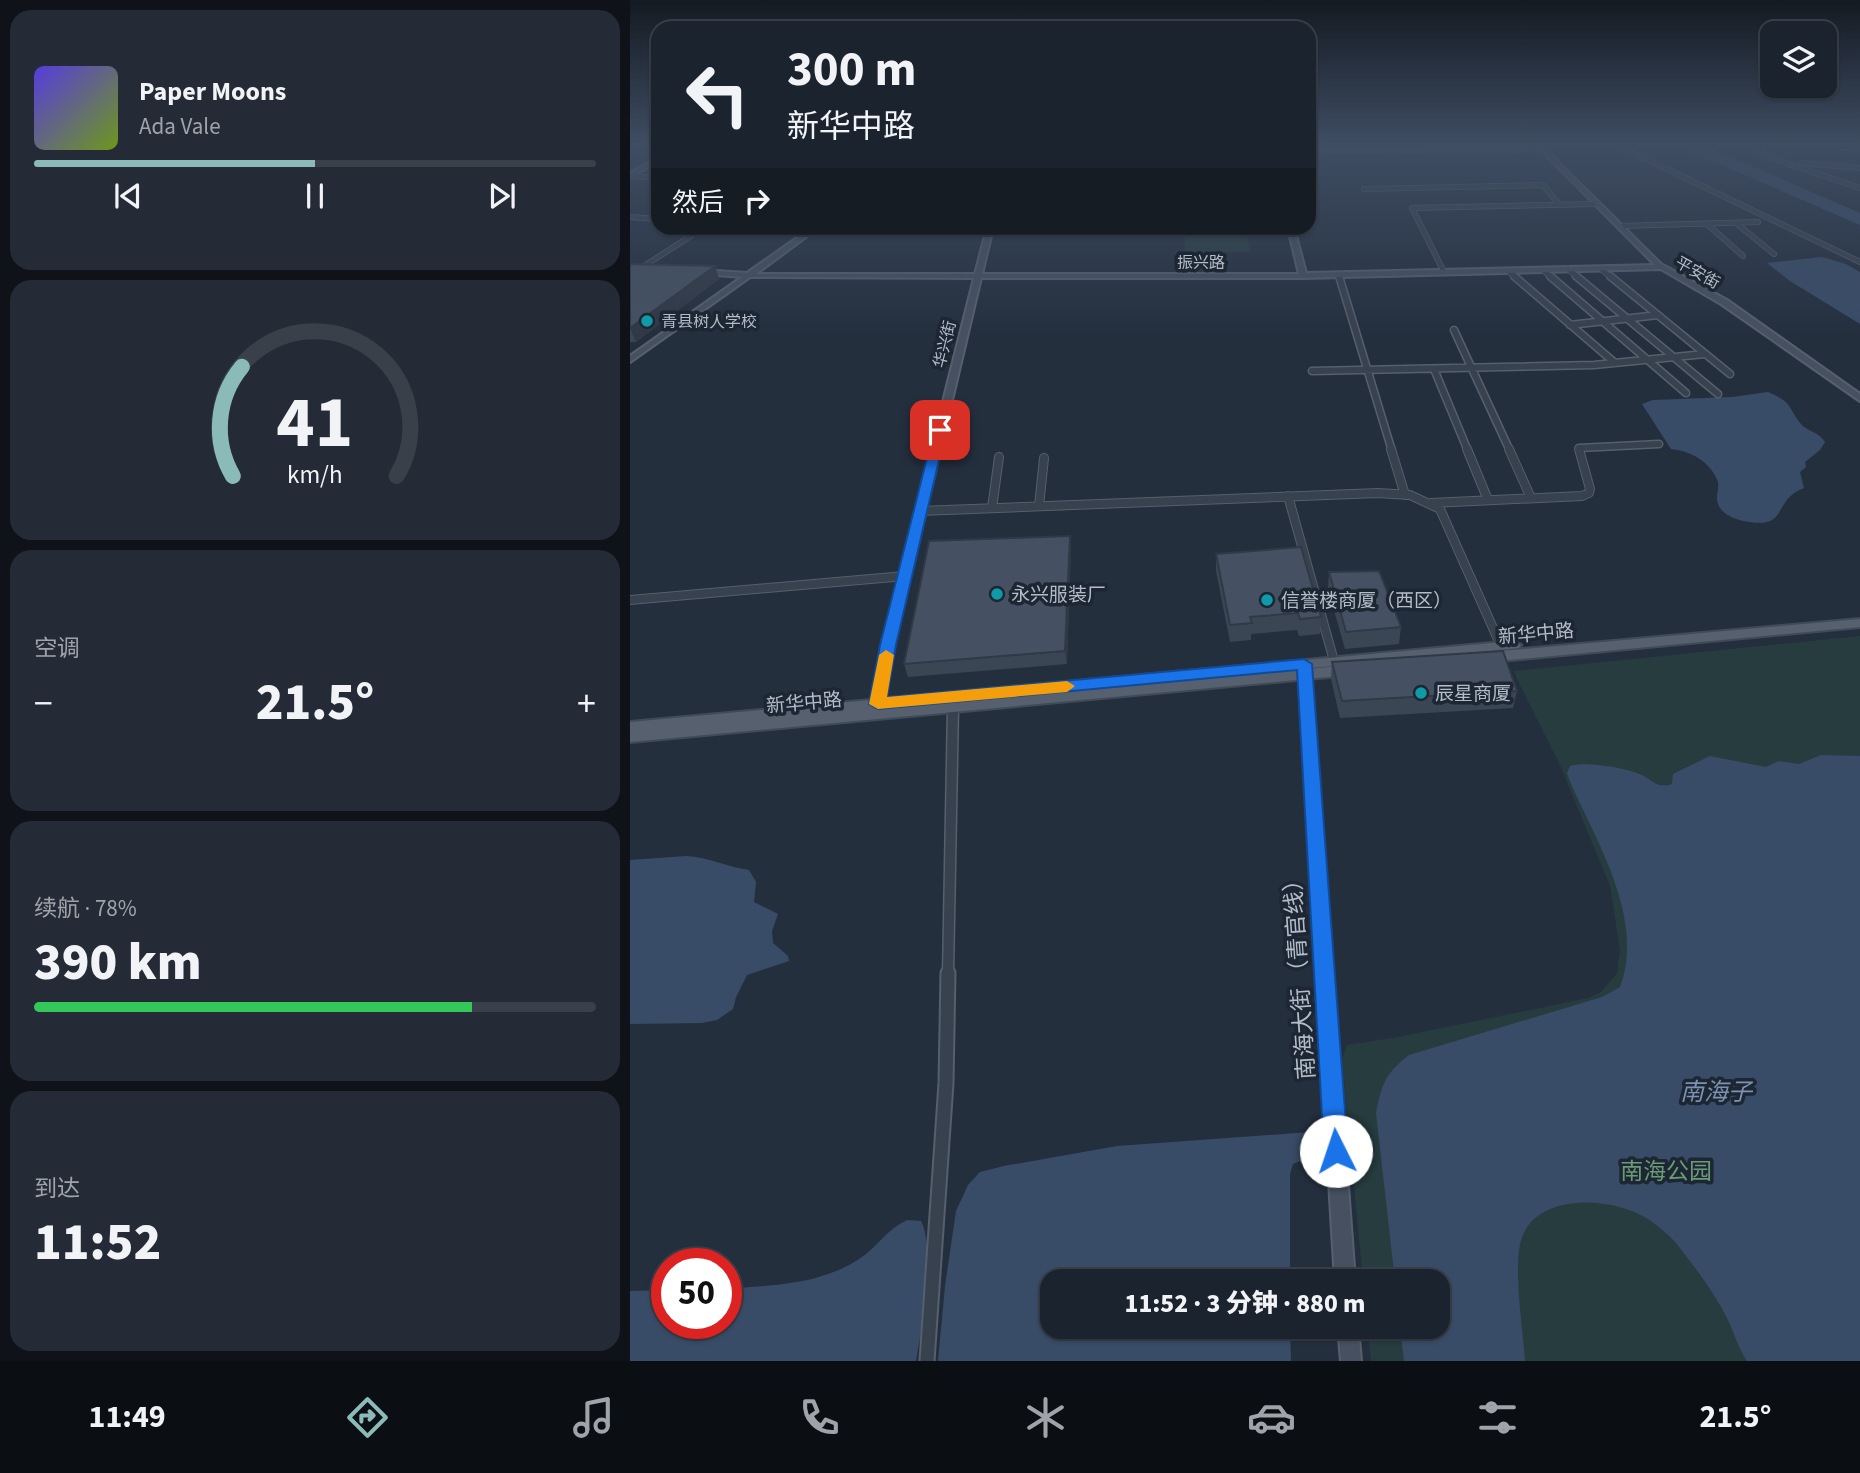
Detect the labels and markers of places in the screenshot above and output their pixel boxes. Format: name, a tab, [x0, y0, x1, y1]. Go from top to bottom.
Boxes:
place label: 青县树人学校	[661, 311, 757, 333]
marker: 青县树人学校	[639, 313, 655, 329]
pin	[910, 400, 970, 460]
place label: 永兴服装厂	[1011, 582, 1106, 609]
marker: 永兴服装厂	[989, 586, 1005, 602]
place label: 信誉楼商厦（西区）	[1281, 588, 1452, 615]
marker: 信誉楼商厦（西区）	[1259, 592, 1275, 608]
place label: 辰星商厦	[1435, 681, 1511, 708]
marker: 辰星商厦	[1413, 685, 1429, 701]

